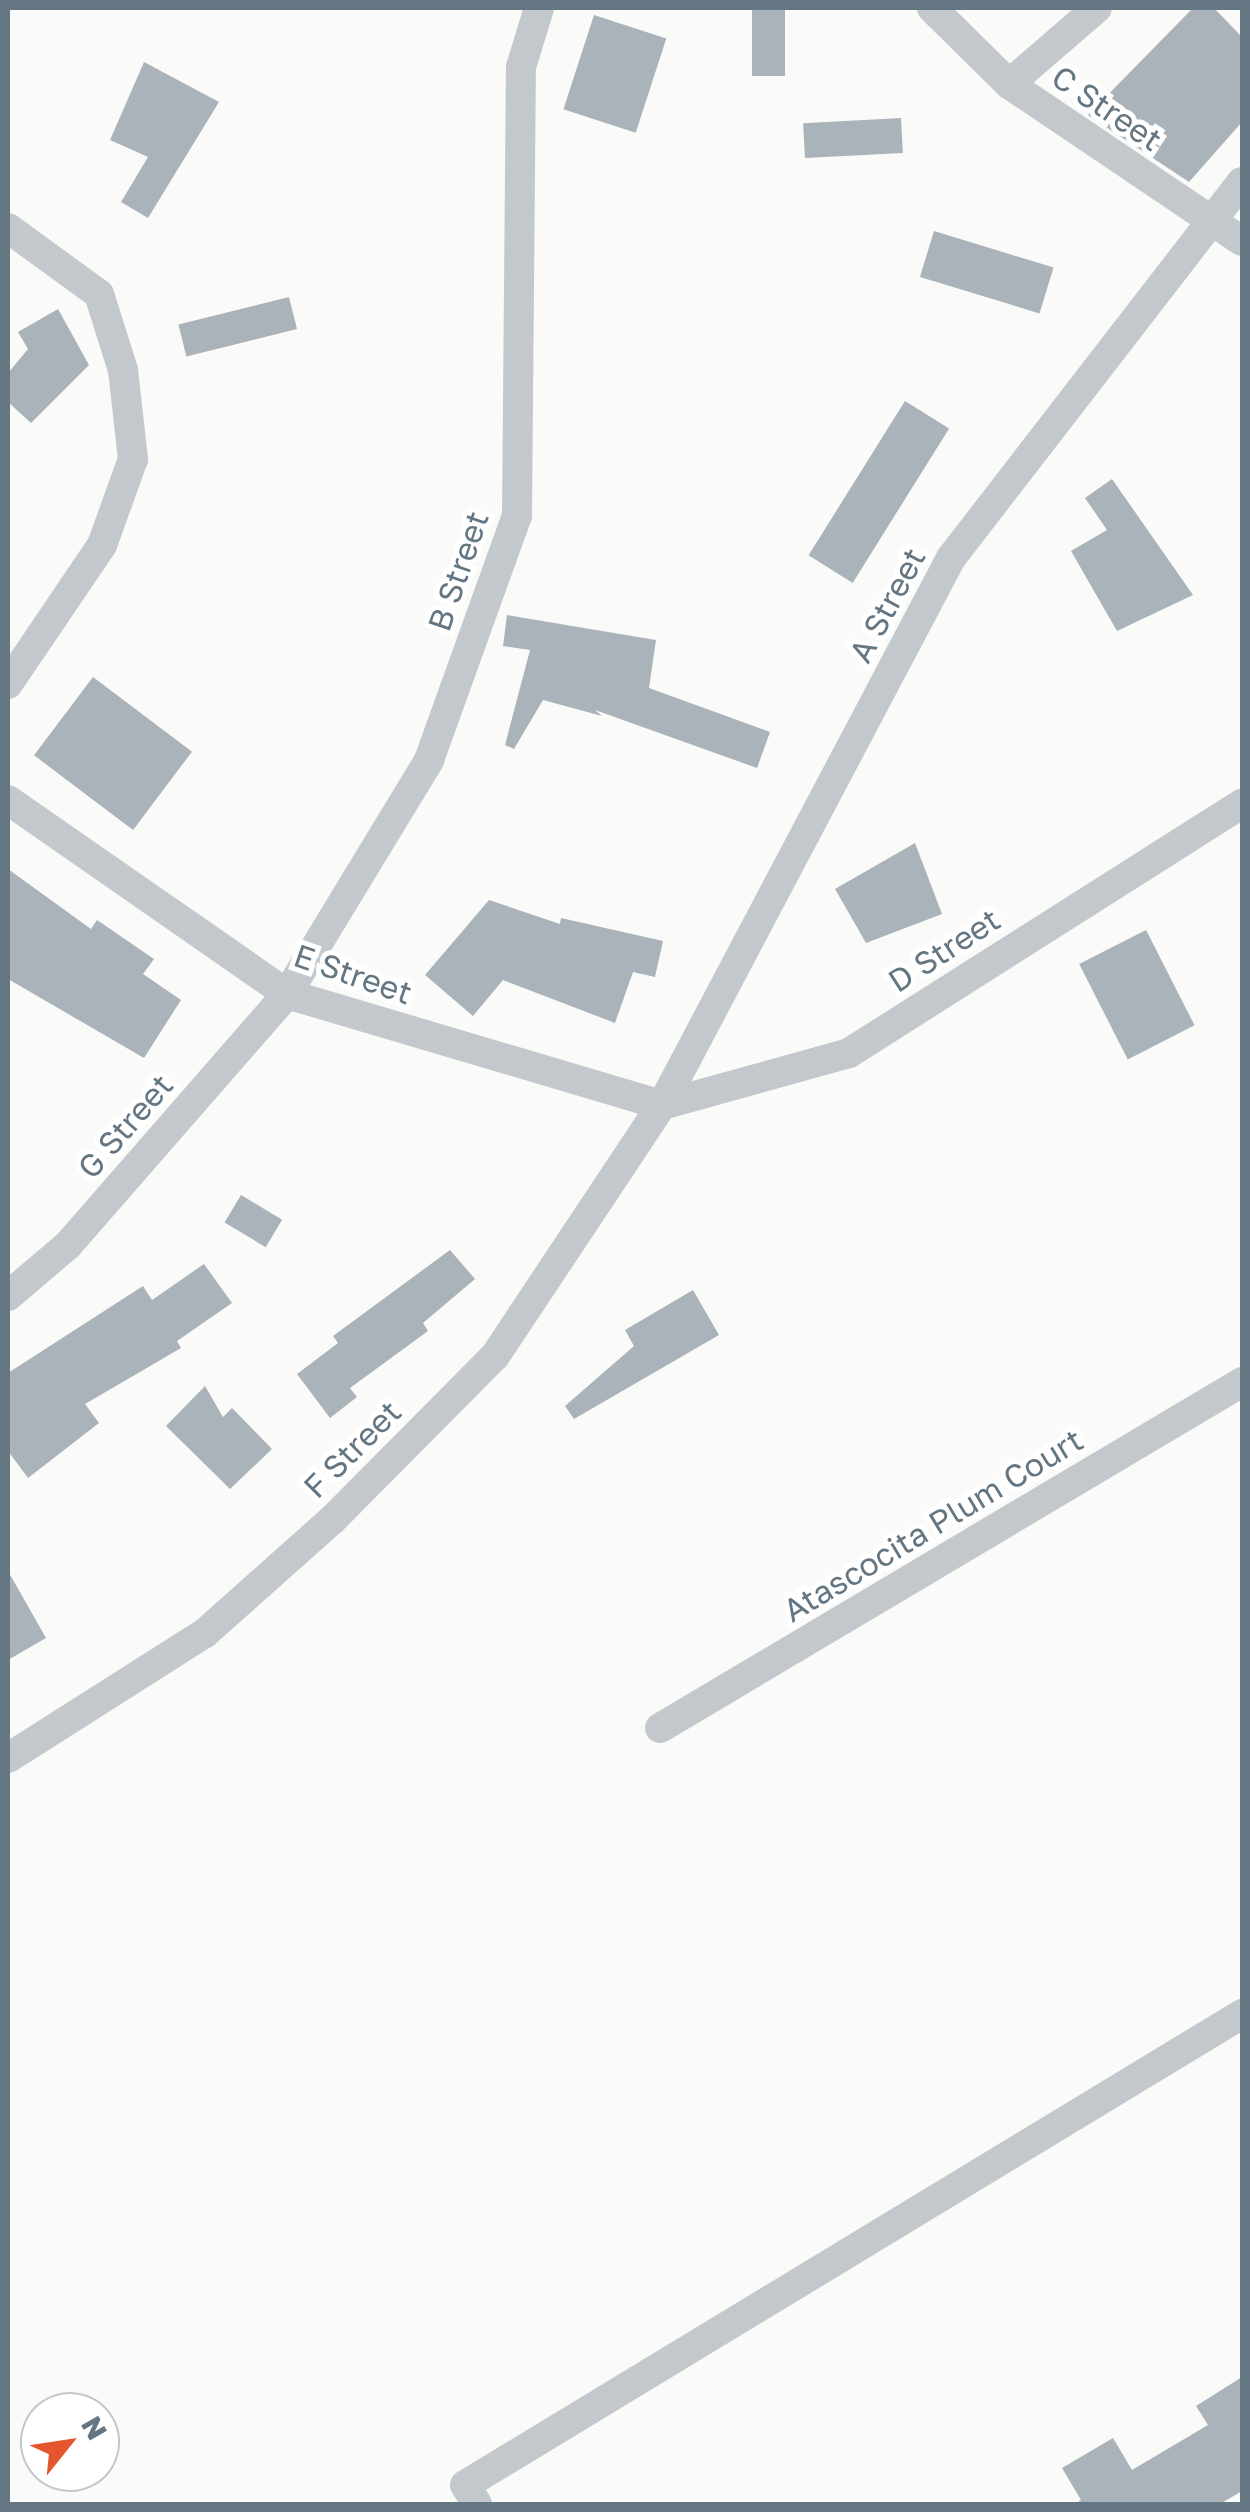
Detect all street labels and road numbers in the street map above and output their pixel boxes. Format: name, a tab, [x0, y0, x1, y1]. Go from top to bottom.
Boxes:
street label: C Street	[1045, 57, 1169, 159]
street label: B Street	[420, 506, 496, 636]
street label: A Street	[841, 541, 933, 669]
street label: D Street	[881, 900, 1007, 1000]
street label: E Street	[289, 936, 417, 1012]
street label: G Street	[69, 1066, 181, 1186]
street label: F Street	[295, 1392, 409, 1506]
street label: Atascocita Plum Court	[776, 1420, 1090, 1630]

